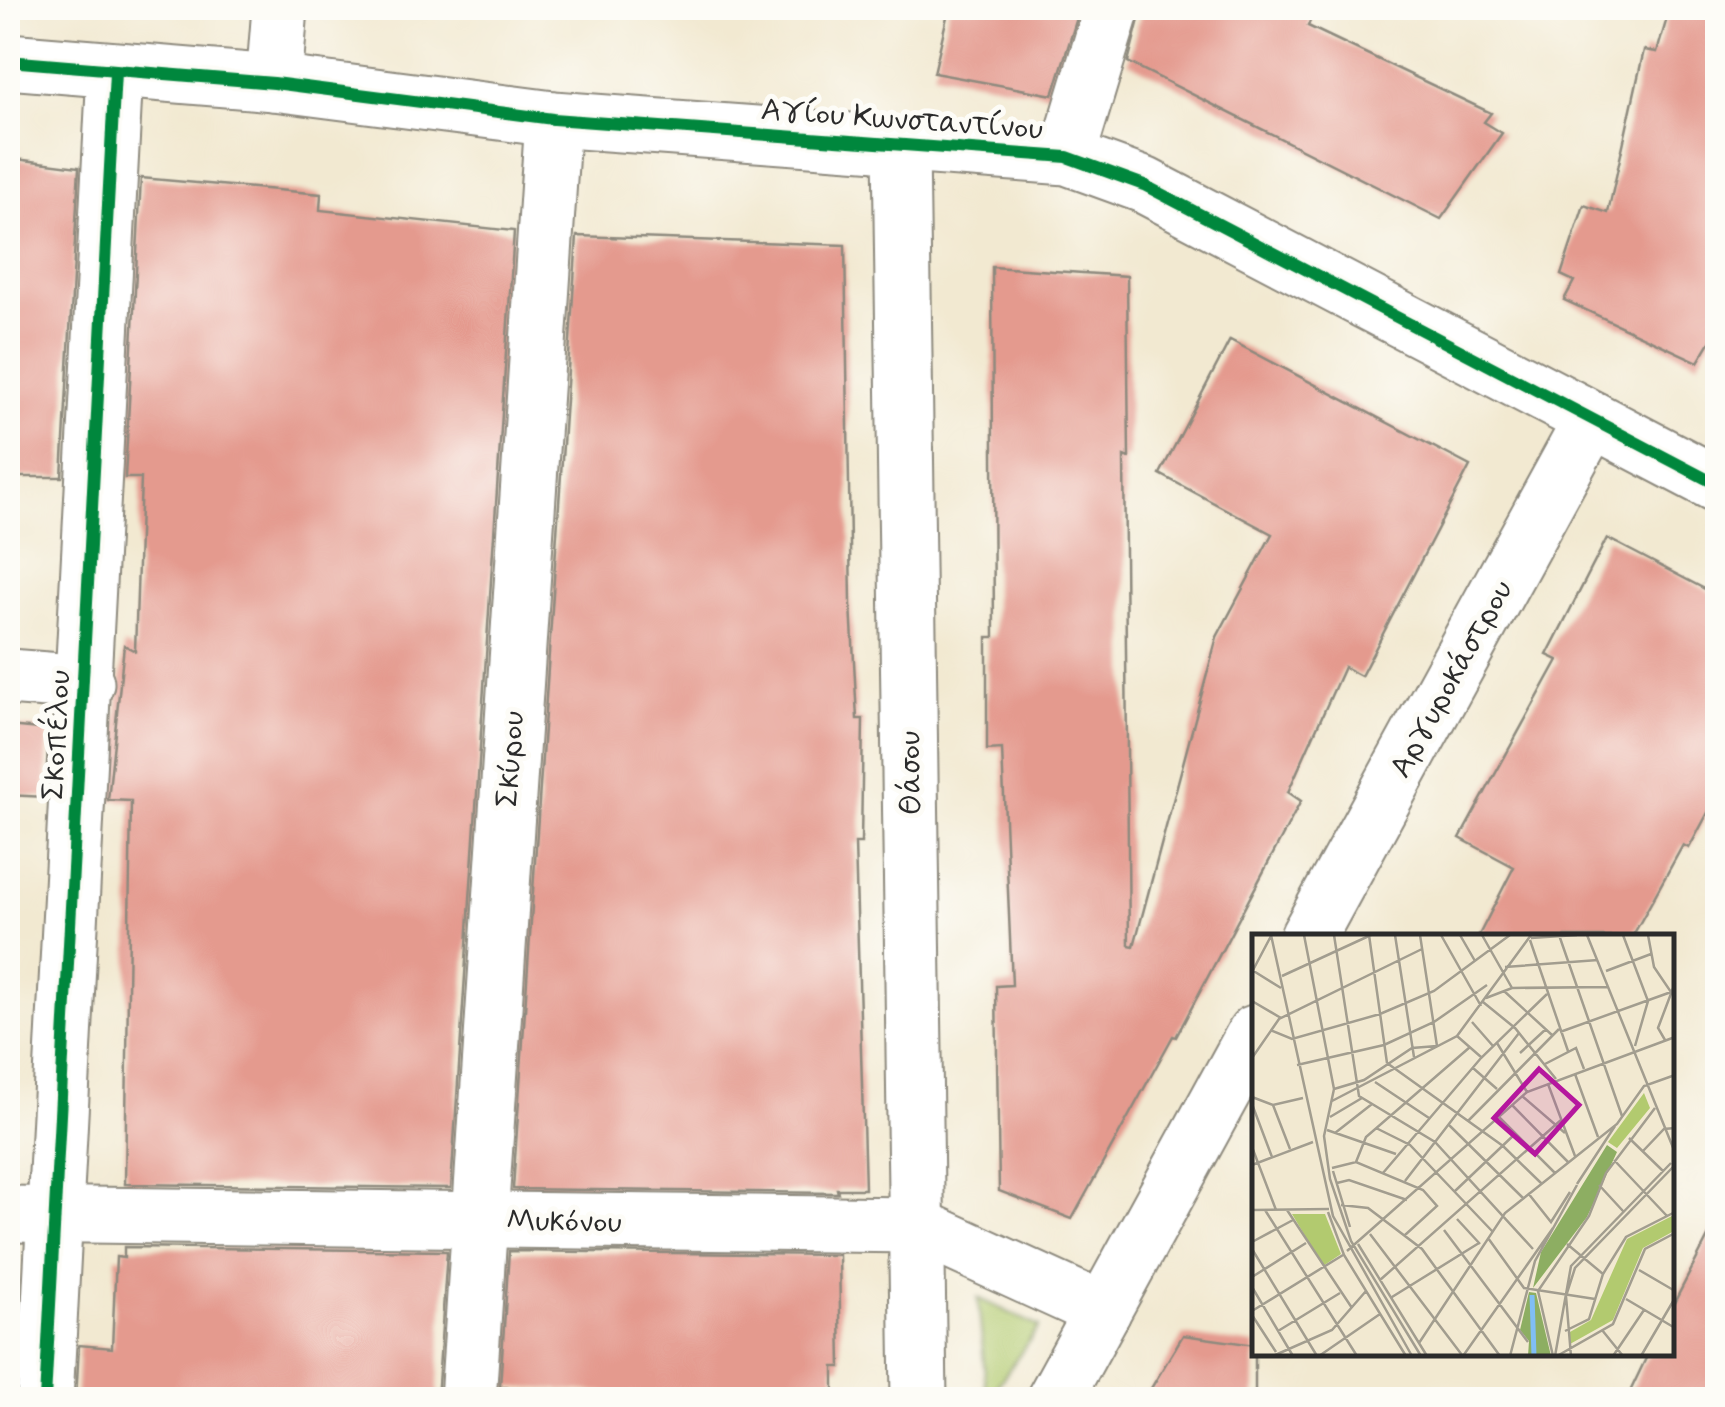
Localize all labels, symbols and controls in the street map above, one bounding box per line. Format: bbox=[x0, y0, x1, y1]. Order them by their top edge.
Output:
street label: Αγίου Κωνσταντίνου bbox=[759, 89, 1044, 151]
street label: Αργυροκάστρου bbox=[1380, 572, 1524, 785]
street label: Σκοπέλου bbox=[32, 669, 81, 801]
street label: Σκύρου bbox=[487, 709, 535, 809]
street label: Θάσου bbox=[889, 730, 933, 816]
inset map bbox=[1252, 934, 1675, 1357]
street label: Μυκόνου bbox=[506, 1200, 622, 1244]

